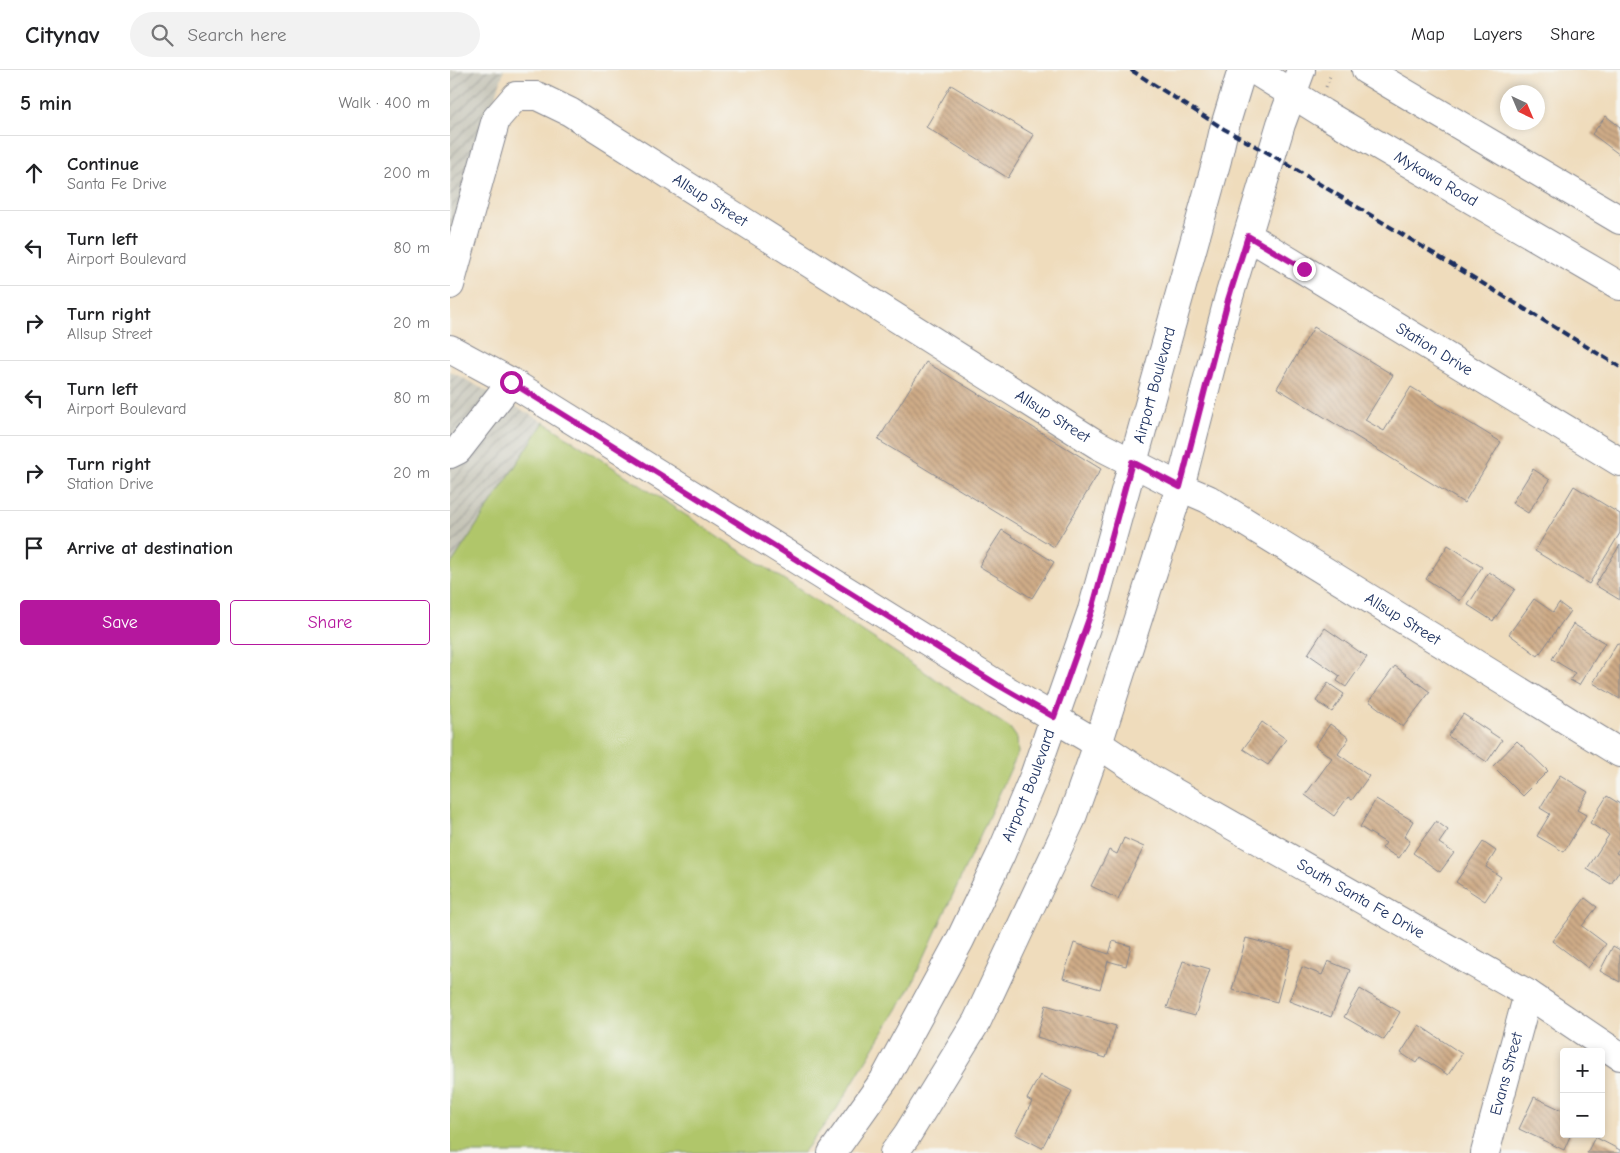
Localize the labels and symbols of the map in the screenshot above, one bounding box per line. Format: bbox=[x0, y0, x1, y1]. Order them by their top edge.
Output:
north arrow bbox=[1500, 85, 1545, 130]
street label: Mykawa Road bbox=[1391, 147, 1481, 210]
street label: Allsup Street bbox=[669, 170, 751, 231]
route end bbox=[1293, 258, 1316, 281]
street label: Station Drive bbox=[1393, 319, 1476, 379]
street label: Airport Boulevard bbox=[1130, 325, 1179, 445]
route start bbox=[500, 371, 523, 394]
street label: Allsup Street bbox=[1012, 386, 1094, 447]
street label: Allsup Street bbox=[1362, 589, 1444, 649]
street label: Airport Boulevard bbox=[998, 727, 1059, 845]
street label: South Santa Fe Drive bbox=[1294, 855, 1428, 942]
street label: Evans Street bbox=[1487, 1030, 1526, 1117]

